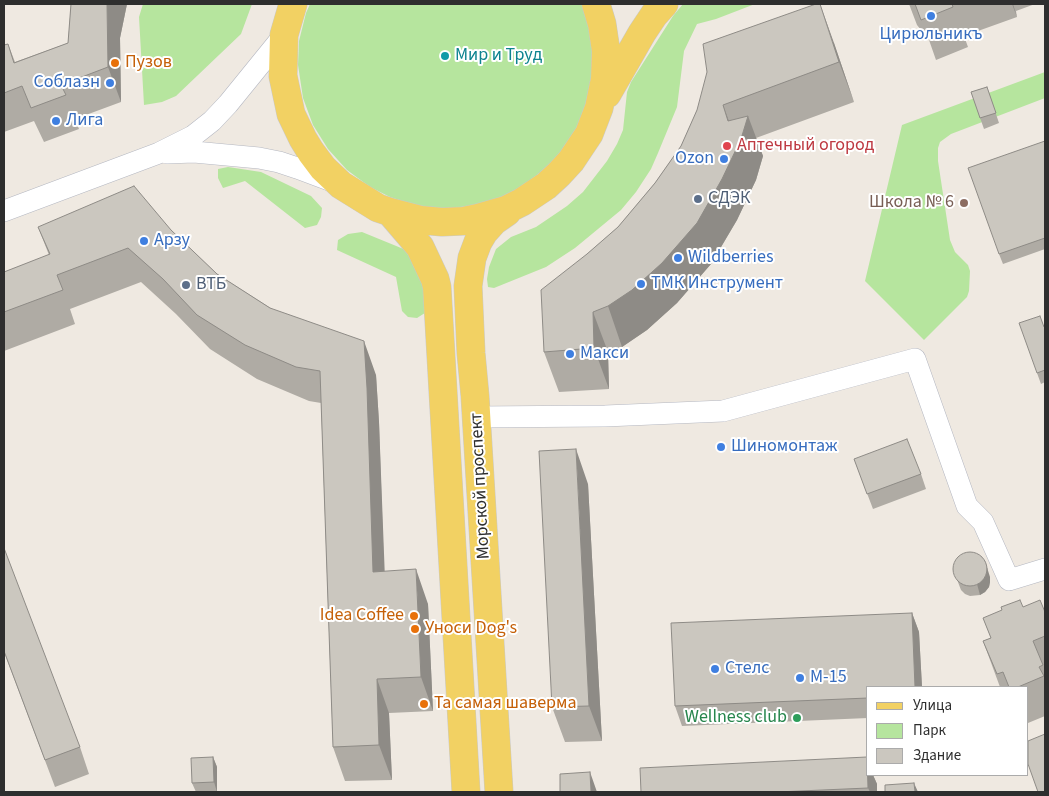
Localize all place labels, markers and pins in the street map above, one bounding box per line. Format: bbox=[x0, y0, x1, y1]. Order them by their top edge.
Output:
marker: Цирюльникъ bbox=[925, 10, 937, 22]
place label: Цирюльникъ bbox=[879, 24, 983, 46]
place label: Мир и Труд bbox=[455, 45, 542, 67]
marker: Мир и Труд bbox=[439, 50, 451, 62]
place label: Пузов bbox=[125, 52, 172, 74]
marker: Пузов bbox=[109, 57, 121, 69]
place label: Соблазн bbox=[33, 72, 100, 94]
marker: Соблазн bbox=[104, 77, 116, 89]
place label: Лига bbox=[66, 110, 103, 132]
marker: Лига bbox=[50, 115, 62, 127]
place label: Аптечный огород bbox=[737, 135, 874, 157]
marker: Аптечный огород bbox=[721, 140, 733, 152]
place label: Ozon bbox=[675, 148, 714, 170]
marker: Ozon bbox=[718, 153, 730, 165]
place label: СДЭК bbox=[708, 188, 750, 210]
place label: Школа № 6 bbox=[869, 192, 954, 214]
marker: СДЭК bbox=[692, 193, 704, 205]
marker: Школа № 6 bbox=[958, 197, 970, 209]
place label: Арзу bbox=[154, 230, 190, 252]
marker: Арзу bbox=[138, 235, 150, 247]
place label: Wildberries bbox=[688, 247, 773, 269]
marker: Wildberries bbox=[672, 252, 684, 264]
place label: ТМК Инструмент bbox=[651, 273, 783, 295]
place label: ВТБ bbox=[196, 274, 226, 296]
marker: ТМК Инструмент bbox=[635, 278, 647, 290]
marker: ВТБ bbox=[180, 279, 192, 291]
place label: Макси bbox=[580, 343, 629, 365]
marker: Макси bbox=[564, 348, 576, 360]
place label: Шиномонтаж bbox=[731, 436, 837, 458]
marker: Шиномонтаж bbox=[715, 441, 727, 453]
place label: Idea Coffee bbox=[320, 605, 404, 627]
marker: Idea Coffee bbox=[408, 610, 420, 622]
place label: Уноси Dog's bbox=[425, 618, 517, 640]
marker: Уноси Dog's bbox=[409, 623, 421, 635]
place label: Стелс bbox=[725, 658, 770, 680]
marker: Стелс bbox=[709, 663, 721, 675]
place label: М-15 bbox=[810, 667, 847, 689]
marker: М-15 bbox=[794, 672, 806, 684]
place label: Та самая шаверма bbox=[434, 693, 577, 715]
marker: Та самая шаверма bbox=[418, 698, 430, 710]
place label: Wellness club bbox=[685, 707, 787, 729]
marker: Wellness club bbox=[791, 712, 803, 724]

